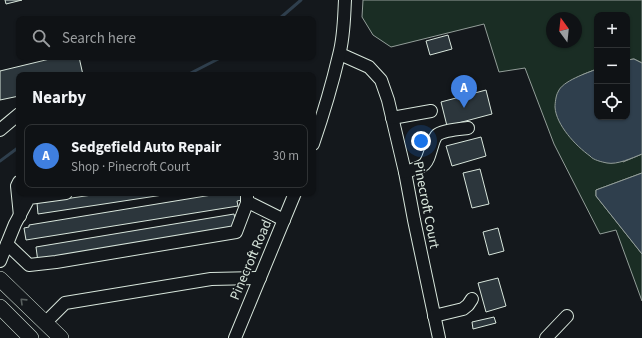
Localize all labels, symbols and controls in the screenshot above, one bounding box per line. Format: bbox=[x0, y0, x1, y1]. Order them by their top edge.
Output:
north arrow bbox=[546, 12, 582, 48]
map controls bbox=[594, 12, 630, 120]
button: + bbox=[594, 12, 630, 48]
search box bbox=[16, 16, 316, 60]
icon: search bbox=[30, 27, 52, 49]
text: Search here bbox=[62, 28, 136, 49]
button: − bbox=[594, 48, 630, 84]
pin: A bbox=[451, 75, 477, 108]
button: locate bbox=[594, 84, 630, 120]
text: Nearby bbox=[32, 86, 86, 110]
your location bbox=[411, 131, 431, 151]
text: Sedgefield Auto Repair bbox=[71, 137, 221, 158]
text: A bbox=[42, 147, 50, 165]
text: 30 m bbox=[273, 147, 299, 165]
text: Shop · Pinecroft Court bbox=[71, 158, 190, 176]
street label: Pinecroft Court bbox=[408, 160, 444, 251]
street label: Pinecroft Road bbox=[225, 217, 277, 303]
one-way arrow bbox=[20, 298, 28, 306]

